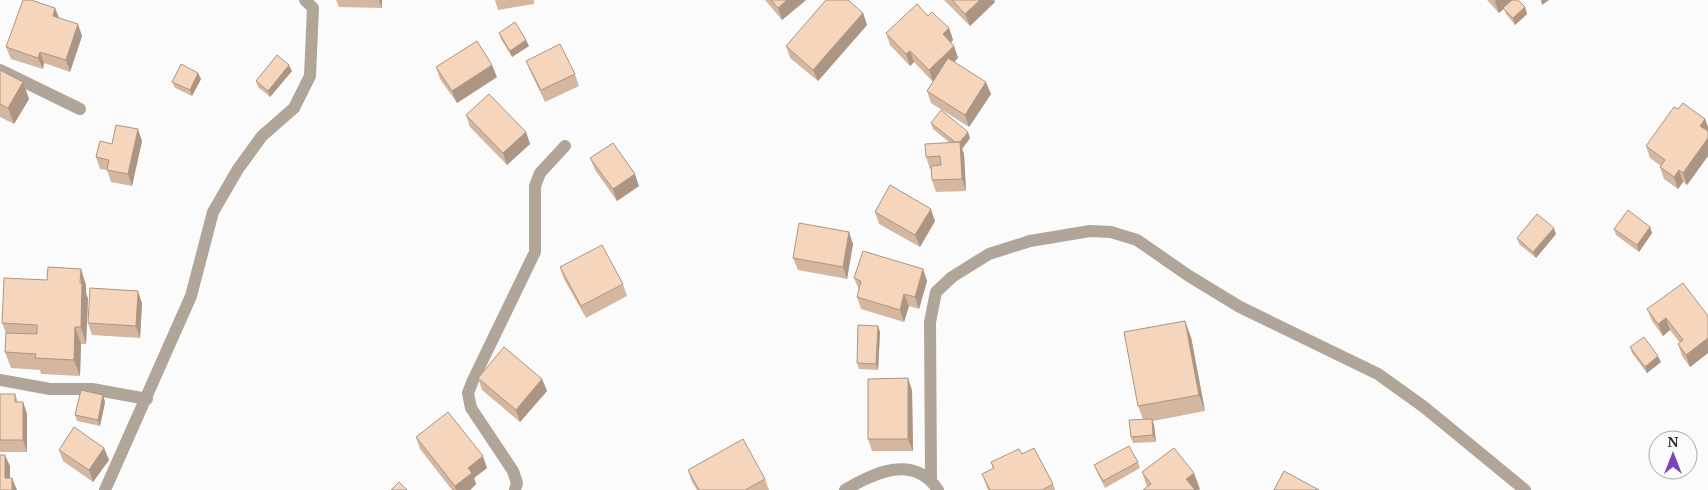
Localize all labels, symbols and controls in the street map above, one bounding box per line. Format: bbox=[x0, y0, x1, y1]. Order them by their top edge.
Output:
north arrow bbox=[1648, 430, 1698, 480]
text: N bbox=[1667, 432, 1679, 451]

